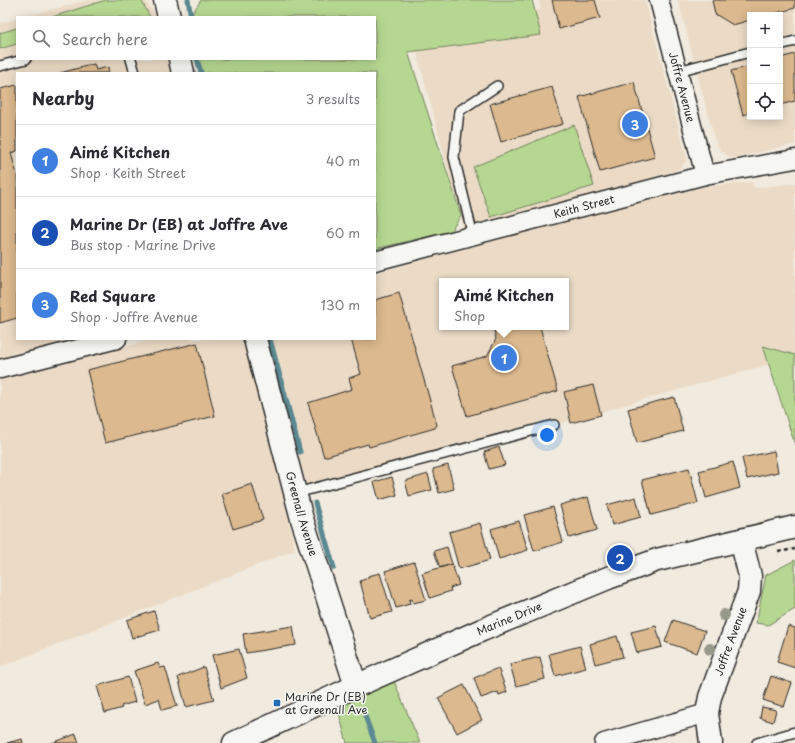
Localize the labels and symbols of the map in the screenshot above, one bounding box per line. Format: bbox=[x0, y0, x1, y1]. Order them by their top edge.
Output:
street label: Joffre Avenue bbox=[665, 50, 700, 124]
pin: 3 bbox=[622, 109, 648, 139]
street label: Keith Street bbox=[552, 190, 617, 222]
pin: 1 bbox=[491, 343, 517, 373]
your location bbox=[537, 425, 557, 445]
street label: Greenall Avenue bbox=[282, 470, 322, 558]
pin: 2 bbox=[607, 543, 633, 573]
street label: Marine Drive bbox=[474, 597, 544, 639]
street label: Joffre Avenue bbox=[710, 604, 751, 678]
place label: Marine Dr (EB) at Greenall Ave bbox=[285, 688, 367, 718]
marker: Marine Dr (EB) at Greenall Ave bbox=[272, 698, 282, 708]

